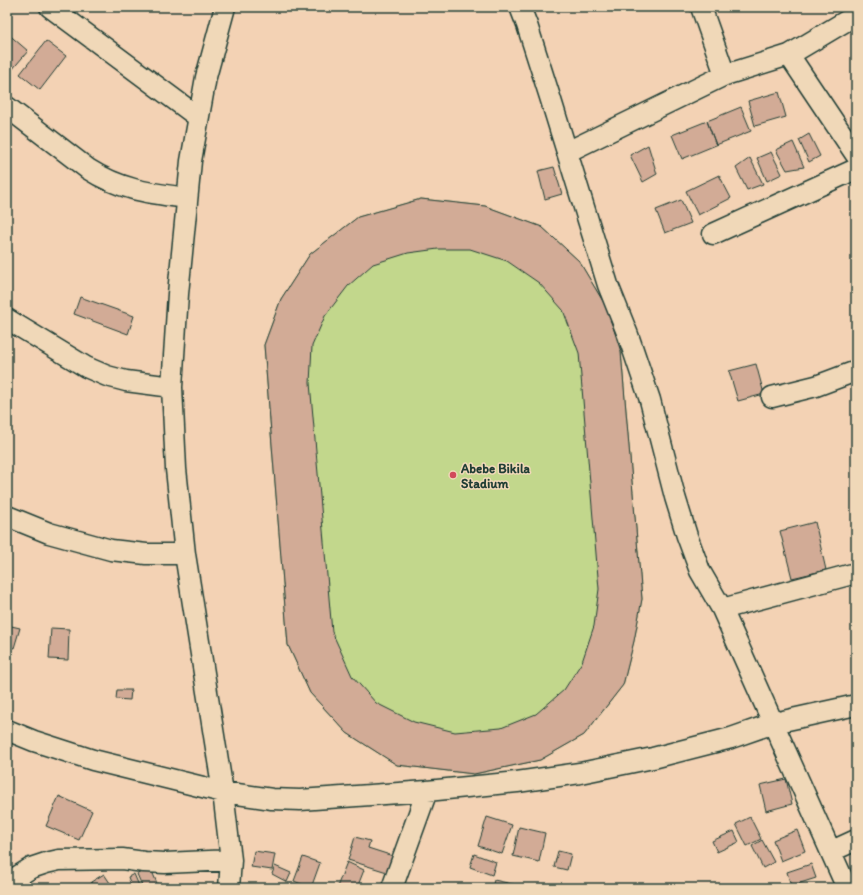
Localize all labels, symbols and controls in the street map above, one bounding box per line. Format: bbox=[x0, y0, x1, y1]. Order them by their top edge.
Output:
place label: Abebe Bikila Stadium bbox=[460, 461, 531, 491]
marker: Abebe Bikila Stadium bbox=[448, 470, 458, 480]

